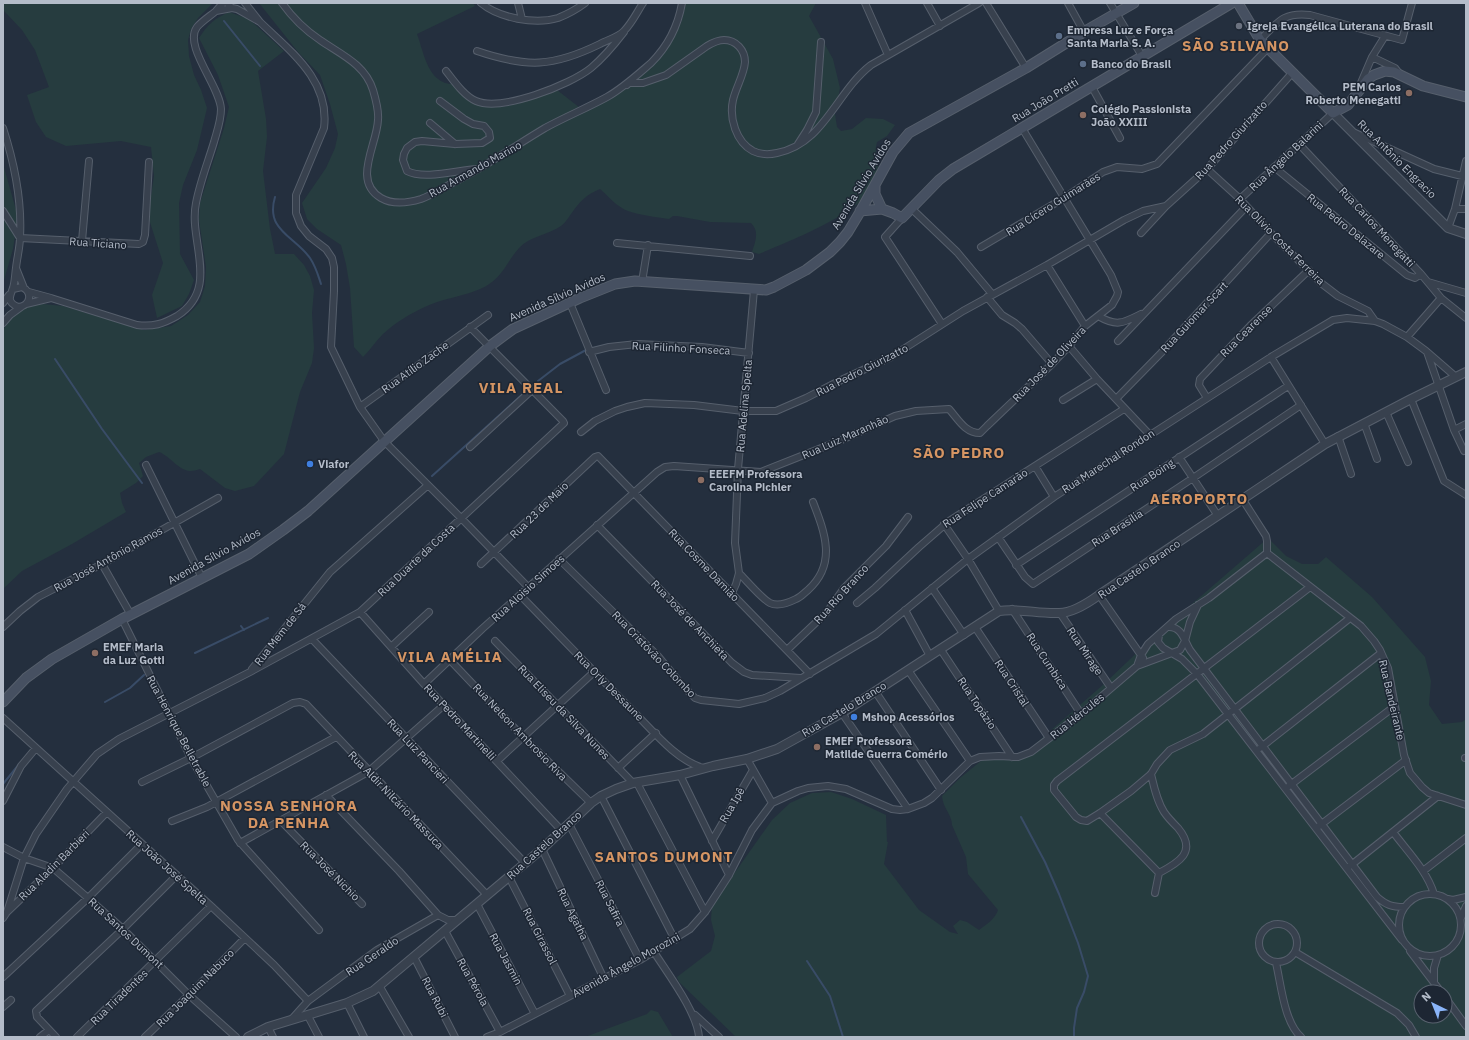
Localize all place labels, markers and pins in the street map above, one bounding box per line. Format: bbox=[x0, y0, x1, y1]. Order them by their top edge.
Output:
place label: Igreja Evangélica Luterana do Brasil bbox=[1247, 19, 1434, 33]
marker: Igreja Evangélica Luterana do Brasil bbox=[1234, 21, 1244, 31]
place label: Empresa Luz e Força Santa Maria S. A. bbox=[1067, 23, 1173, 50]
marker: Empresa Luz e Força Santa Maria S. A. bbox=[1054, 31, 1064, 41]
place label: Banco do Brasil bbox=[1091, 57, 1172, 71]
marker: Banco do Brasil bbox=[1078, 59, 1088, 69]
place label: PEM Carlos Roberto Menegatti bbox=[1306, 80, 1401, 107]
marker: PEM Carlos Roberto Menegatti bbox=[1404, 88, 1414, 98]
place label: Colégio Passionista João XXIII bbox=[1091, 102, 1191, 129]
marker: Colégio Passionista João XXIII bbox=[1078, 110, 1088, 120]
place label: Viafor bbox=[318, 457, 350, 471]
marker: Viafor bbox=[305, 459, 315, 469]
place label: EEEFM Professora Carolina Pichler bbox=[709, 467, 803, 494]
marker: EEEFM Professora Carolina Pichler bbox=[696, 475, 706, 485]
place label: EMEF Maria da Luz Gotti bbox=[103, 640, 165, 667]
marker: EMEF Maria da Luz Gotti bbox=[90, 648, 100, 658]
place label: Mshop Acessórios bbox=[862, 710, 955, 724]
marker: Mshop Acessórios bbox=[849, 712, 859, 722]
place label: EMEF Professora Matilde Guerra Comério bbox=[825, 734, 948, 761]
marker: EMEF Professora Matilde Guerra Comério bbox=[812, 742, 822, 752]

